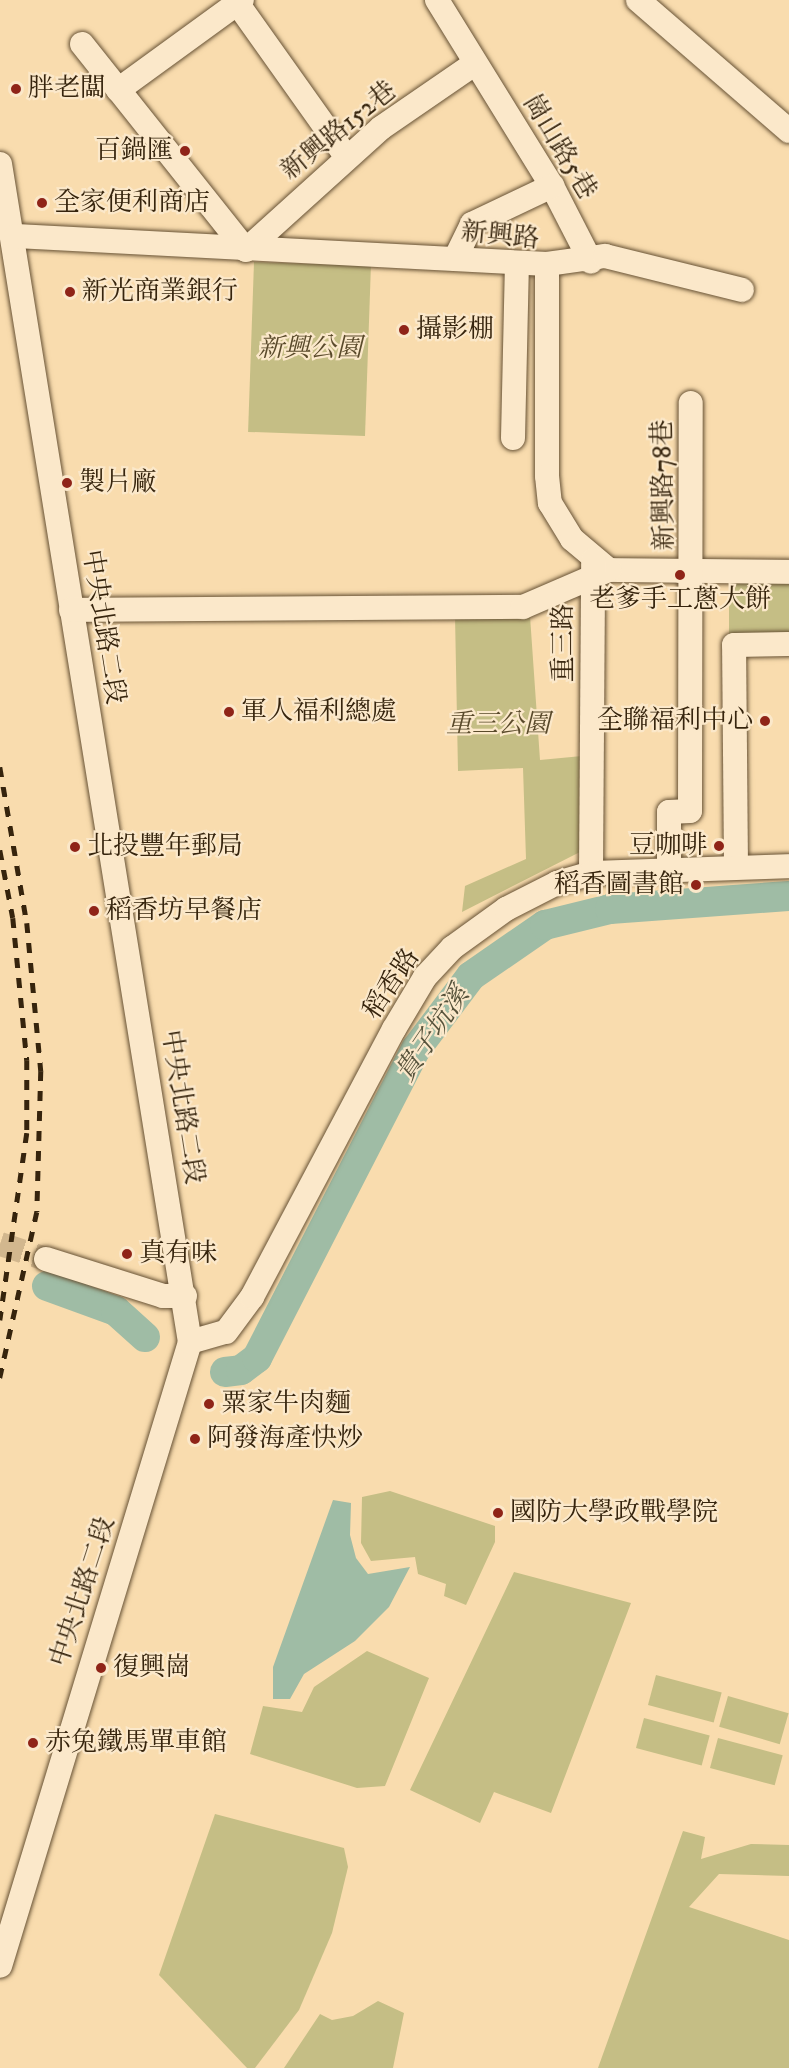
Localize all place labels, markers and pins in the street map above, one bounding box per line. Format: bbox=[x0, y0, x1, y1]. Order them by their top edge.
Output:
place label: 胖老闆 bbox=[28, 73, 106, 105]
marker: 胖老闆 bbox=[9, 82, 23, 96]
place label: 百鍋匯 bbox=[95, 135, 173, 167]
marker: 百鍋匯 bbox=[178, 144, 192, 158]
place label: 全家便利商店 bbox=[54, 187, 210, 219]
marker: 全家便利商店 bbox=[35, 196, 49, 210]
place label: 新光商業銀行 bbox=[82, 276, 238, 308]
marker: 新光商業銀行 bbox=[63, 285, 77, 299]
place label: 攝影棚 bbox=[416, 314, 494, 346]
marker: 攝影棚 bbox=[397, 323, 411, 337]
place label: 製片廠 bbox=[79, 467, 157, 499]
marker: 製片廠 bbox=[60, 476, 74, 490]
marker: 老爹手工蔥大餅 bbox=[673, 568, 687, 582]
place label: 老爹手工蔥大餅 bbox=[589, 584, 771, 616]
place label: 軍人福利總處 bbox=[241, 696, 397, 728]
marker: 軍人福利總處 bbox=[222, 705, 236, 719]
place label: 全聯福利中心 bbox=[597, 705, 753, 737]
marker: 全聯福利中心 bbox=[758, 714, 772, 728]
place label: 豆咖啡 bbox=[629, 830, 707, 862]
place label: 北投豐年郵局 bbox=[87, 831, 243, 863]
marker: 豆咖啡 bbox=[712, 839, 726, 853]
marker: 北投豐年郵局 bbox=[68, 840, 82, 854]
place label: 稻香圖書館 bbox=[554, 869, 684, 901]
marker: 稻香圖書館 bbox=[689, 878, 703, 892]
place label: 稻香坊早餐店 bbox=[106, 895, 262, 927]
marker: 稻香坊早餐店 bbox=[87, 904, 101, 918]
place label: 真有味 bbox=[139, 1238, 217, 1270]
marker: 真有味 bbox=[120, 1247, 134, 1261]
place label: 粟家牛肉麵 bbox=[221, 1388, 351, 1420]
marker: 粟家牛肉麵 bbox=[202, 1397, 216, 1411]
place label: 阿發海產快炒 bbox=[207, 1423, 363, 1455]
marker: 阿發海產快炒 bbox=[188, 1432, 202, 1446]
place label: 國防大學政戰學院 bbox=[510, 1497, 718, 1529]
marker: 國防大學政戰學院 bbox=[491, 1506, 505, 1520]
place label: 復興崗 bbox=[113, 1652, 191, 1684]
marker: 復興崗 bbox=[94, 1661, 108, 1675]
place label: 赤兔鐵馬單車館 bbox=[45, 1727, 227, 1759]
marker: 赤兔鐵馬單車館 bbox=[26, 1736, 40, 1750]

